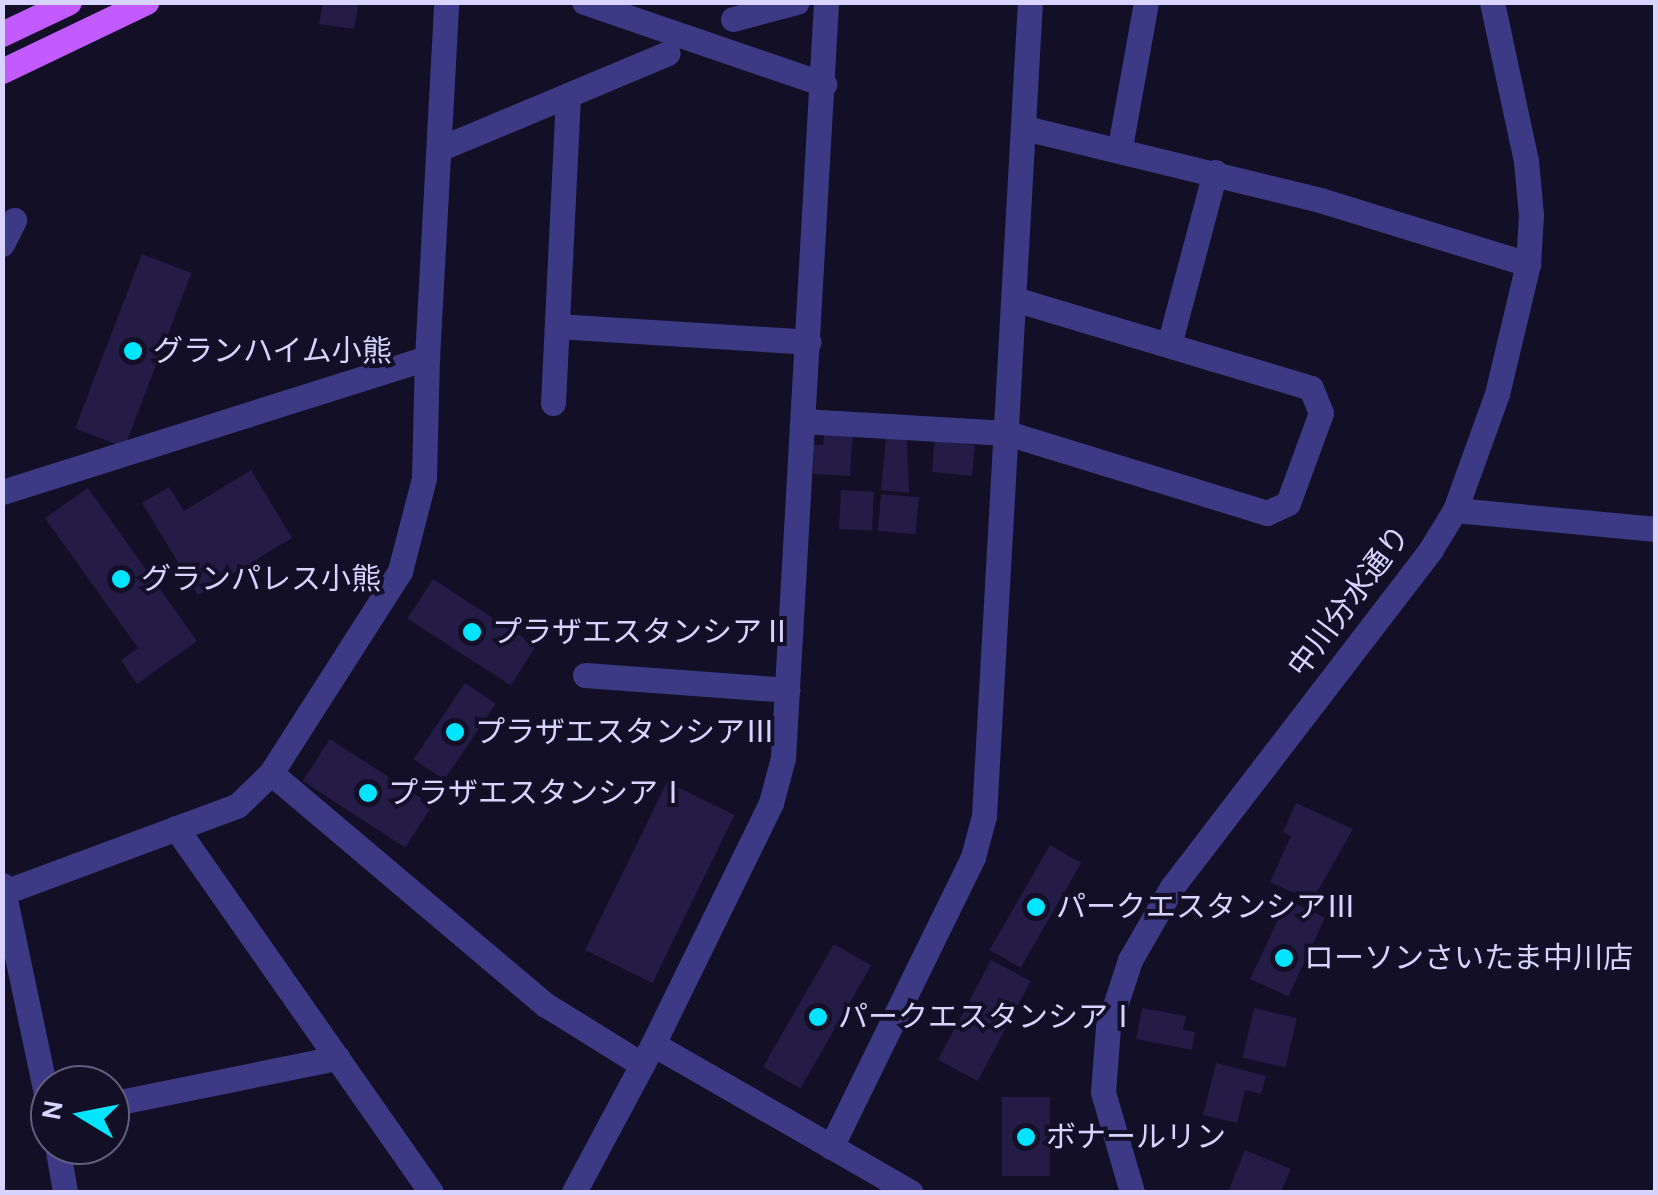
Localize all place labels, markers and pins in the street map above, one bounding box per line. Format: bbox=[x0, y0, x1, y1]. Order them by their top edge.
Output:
place label: グランハイム小熊 bbox=[153, 333, 393, 369]
marker: グランハイム小熊 bbox=[122, 340, 144, 362]
place label: グランパレス小熊 bbox=[141, 561, 381, 597]
marker: グランパレス小熊 bbox=[110, 568, 132, 590]
place label: プラザエスタンシアⅡ bbox=[492, 614, 792, 650]
marker: プラザエスタンシアⅡ bbox=[461, 621, 483, 643]
place label: プラザエスタンシアⅢ bbox=[475, 714, 775, 750]
marker: プラザエスタンシアⅢ bbox=[444, 721, 466, 743]
place label: プラザエスタンシアⅠ bbox=[388, 775, 688, 811]
marker: プラザエスタンシアⅠ bbox=[357, 782, 379, 804]
place label: パークエスタンシアⅢ bbox=[1056, 889, 1356, 925]
marker: パークエスタンシアⅢ bbox=[1025, 896, 1047, 918]
place label: ローソンさいたま中川店 bbox=[1304, 940, 1634, 976]
marker: ローソンさいたま中川店 bbox=[1273, 947, 1295, 969]
place label: パークエスタンシアⅠ bbox=[838, 999, 1138, 1035]
marker: パークエスタンシアⅠ bbox=[807, 1006, 829, 1028]
place label: ボナールリン bbox=[1046, 1119, 1226, 1155]
marker: ボナールリン bbox=[1015, 1126, 1037, 1148]

